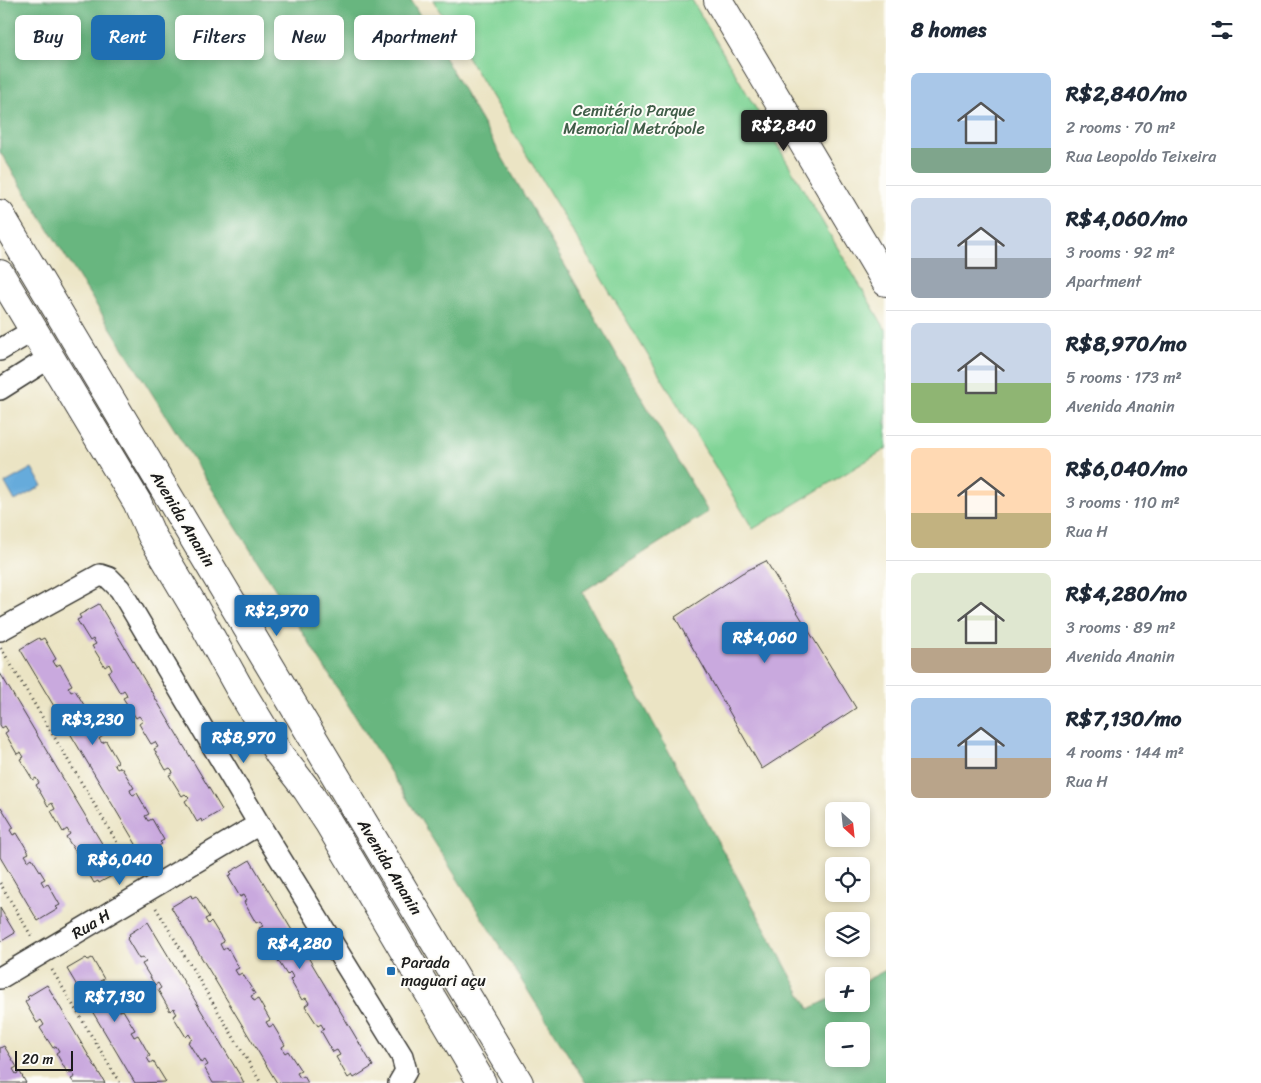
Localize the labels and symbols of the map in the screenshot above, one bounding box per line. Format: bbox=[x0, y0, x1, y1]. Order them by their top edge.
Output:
park label: Cemitério Parque Memorial Metrópole bbox=[563, 96, 705, 143]
pin: R$2,840 bbox=[738, 110, 830, 152]
street label: Avenida Ananin bbox=[142, 464, 224, 573]
pin: R$2,970 bbox=[231, 594, 323, 637]
pin: R$4,060 bbox=[719, 622, 811, 664]
pin: R$3,230 bbox=[47, 704, 139, 746]
pin: R$8,970 bbox=[198, 722, 290, 764]
north arrow bbox=[825, 802, 870, 848]
street label: Avenida Ananin bbox=[349, 812, 431, 921]
pin: R$6,040 bbox=[74, 844, 166, 886]
street label: Rua H bbox=[66, 900, 117, 947]
pin: R$4,280 bbox=[254, 928, 346, 970]
place label: Parada maguari açu bbox=[401, 948, 486, 995]
marker: Parada maguari açu bbox=[385, 965, 397, 977]
pin: R$7,130 bbox=[69, 980, 161, 1023]
scale bar bbox=[15, 1048, 72, 1071]

